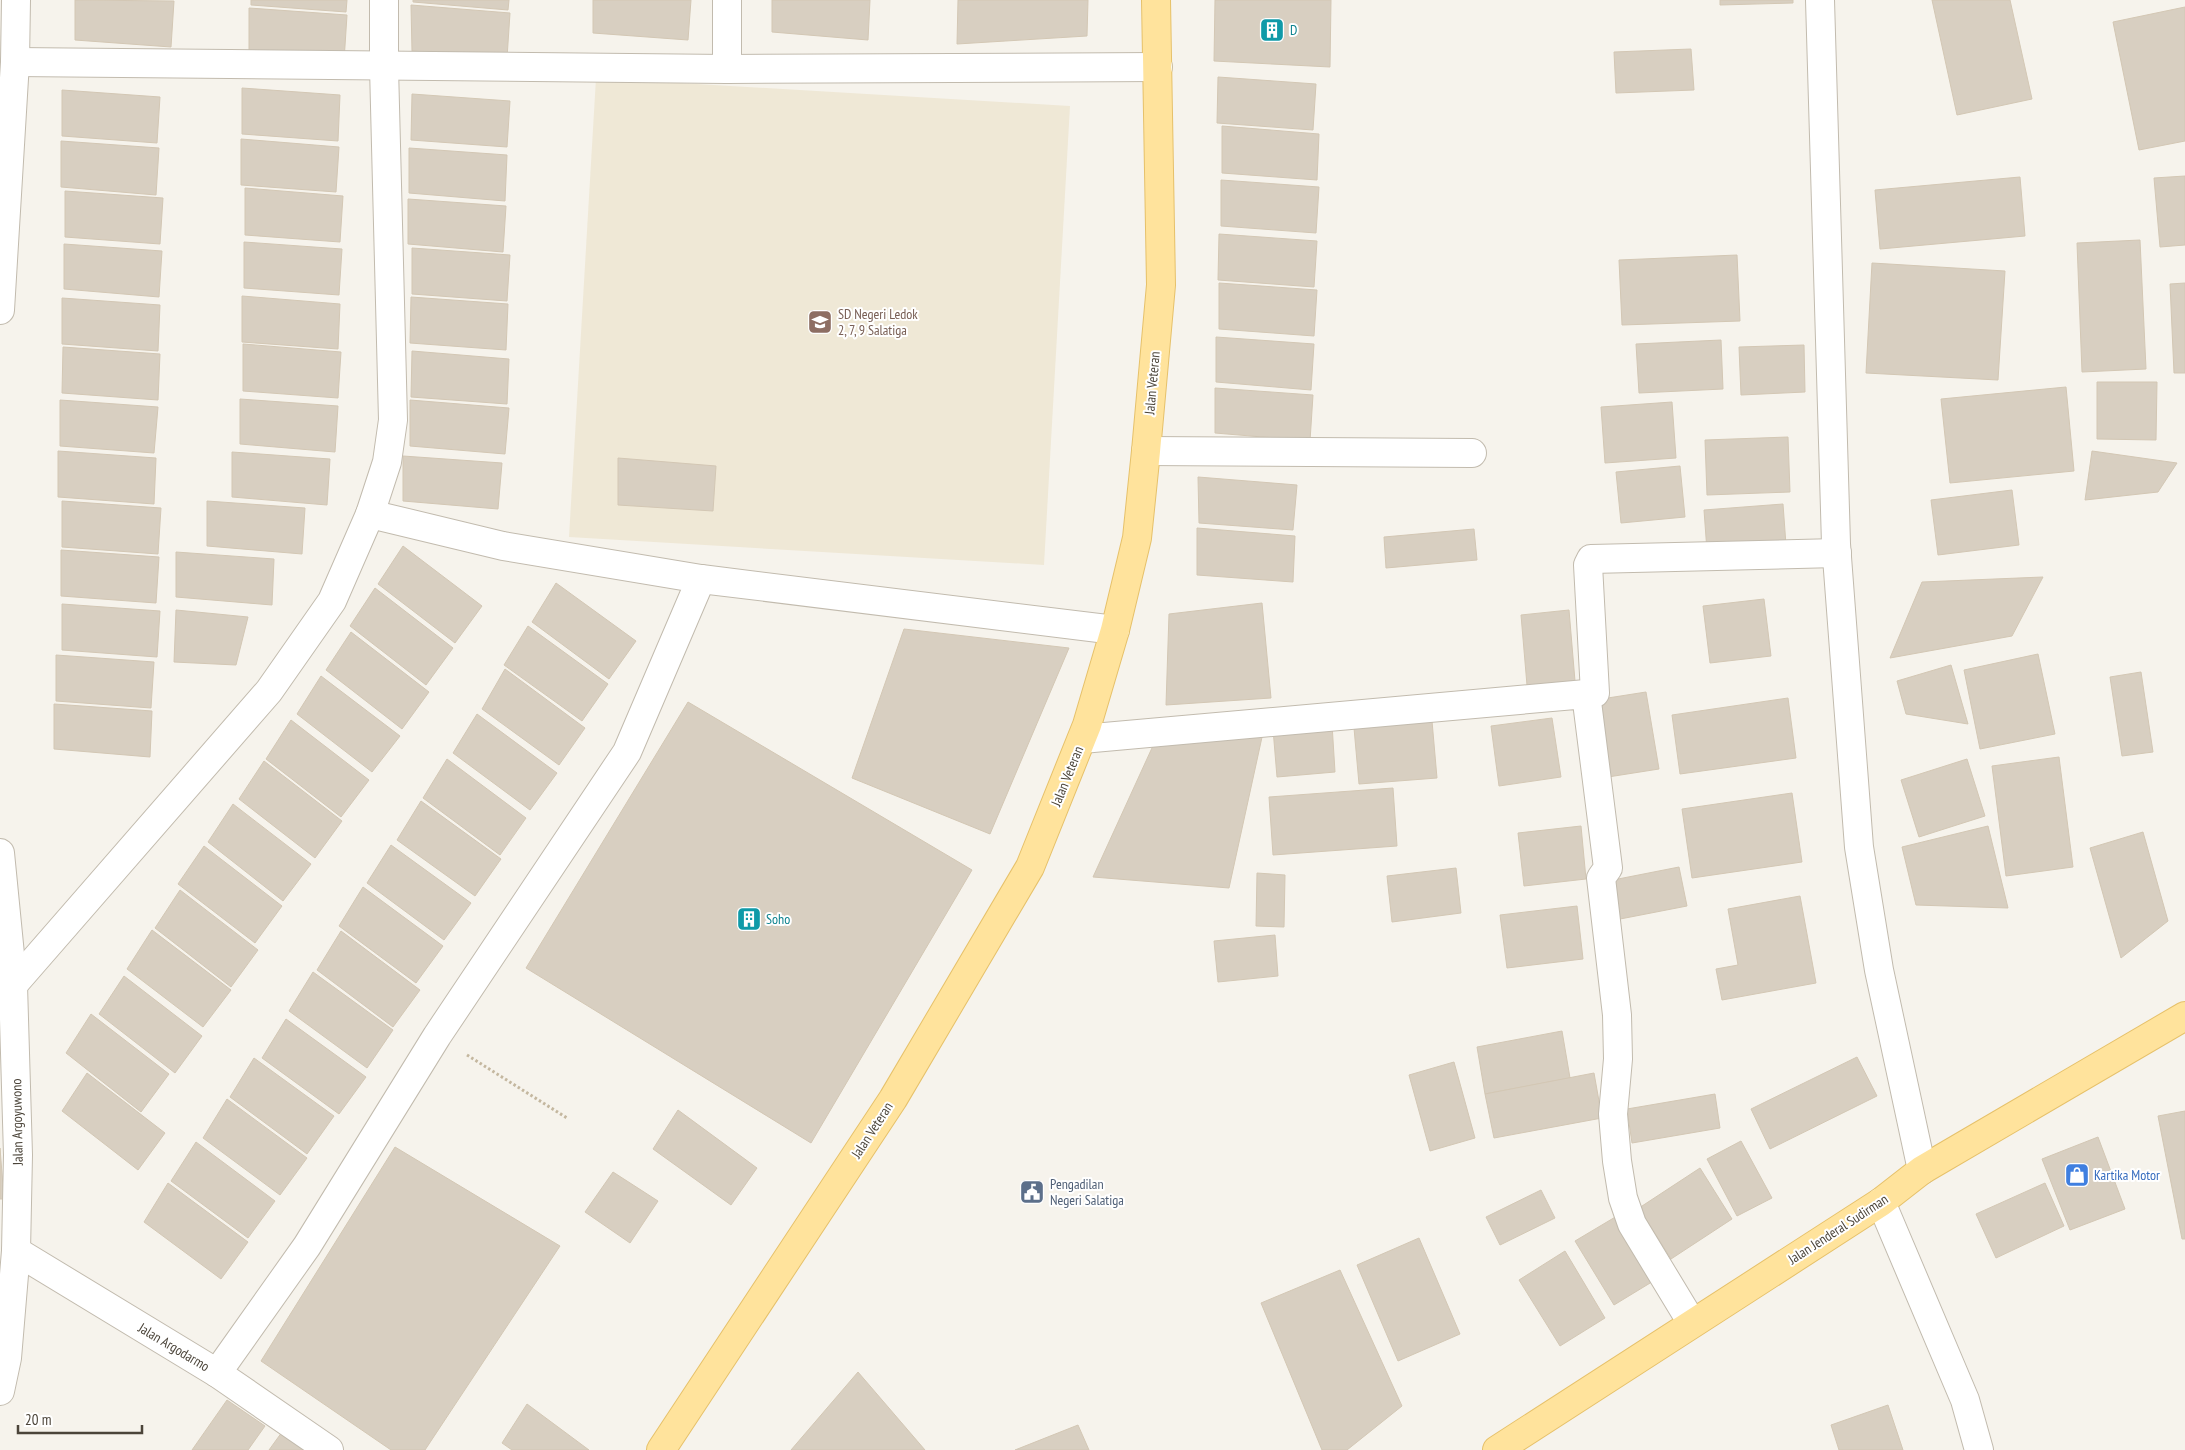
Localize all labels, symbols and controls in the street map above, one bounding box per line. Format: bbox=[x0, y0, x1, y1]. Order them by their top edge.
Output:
building icon: D bbox=[1259, 17, 1285, 43]
place label: D bbox=[1290, 21, 1297, 39]
place label: SD Negeri Ledok 2, 7, 9 Salatiga bbox=[838, 305, 918, 339]
school or university icon: SD Negeri Ledok 2, 7, 9 Salatiga bbox=[807, 309, 833, 335]
street label: Jalan Veteran bbox=[1140, 351, 1164, 416]
street label: Jalan Veteran bbox=[1046, 743, 1087, 810]
building icon: Soho bbox=[736, 906, 762, 932]
place label: Soho bbox=[766, 910, 790, 928]
street label: Jalan Argoyuwono bbox=[7, 1078, 27, 1167]
street label: Jalan Veteran bbox=[847, 1099, 897, 1162]
shop icon: Kartika Motor bbox=[2064, 1162, 2090, 1188]
place label: Kartika Motor bbox=[2094, 1166, 2160, 1184]
place label: Pengadilan Negeri Salatiga bbox=[1050, 1175, 1124, 1209]
public building icon: Pengadilan Negeri Salatiga bbox=[1019, 1179, 1045, 1205]
street label: Jalan Jenderal Sudirman bbox=[1784, 1190, 1891, 1269]
street label: Jalan Argodarmo bbox=[134, 1318, 213, 1375]
scale bar bbox=[18, 1402, 141, 1434]
text: 20 m bbox=[25, 1410, 51, 1429]

